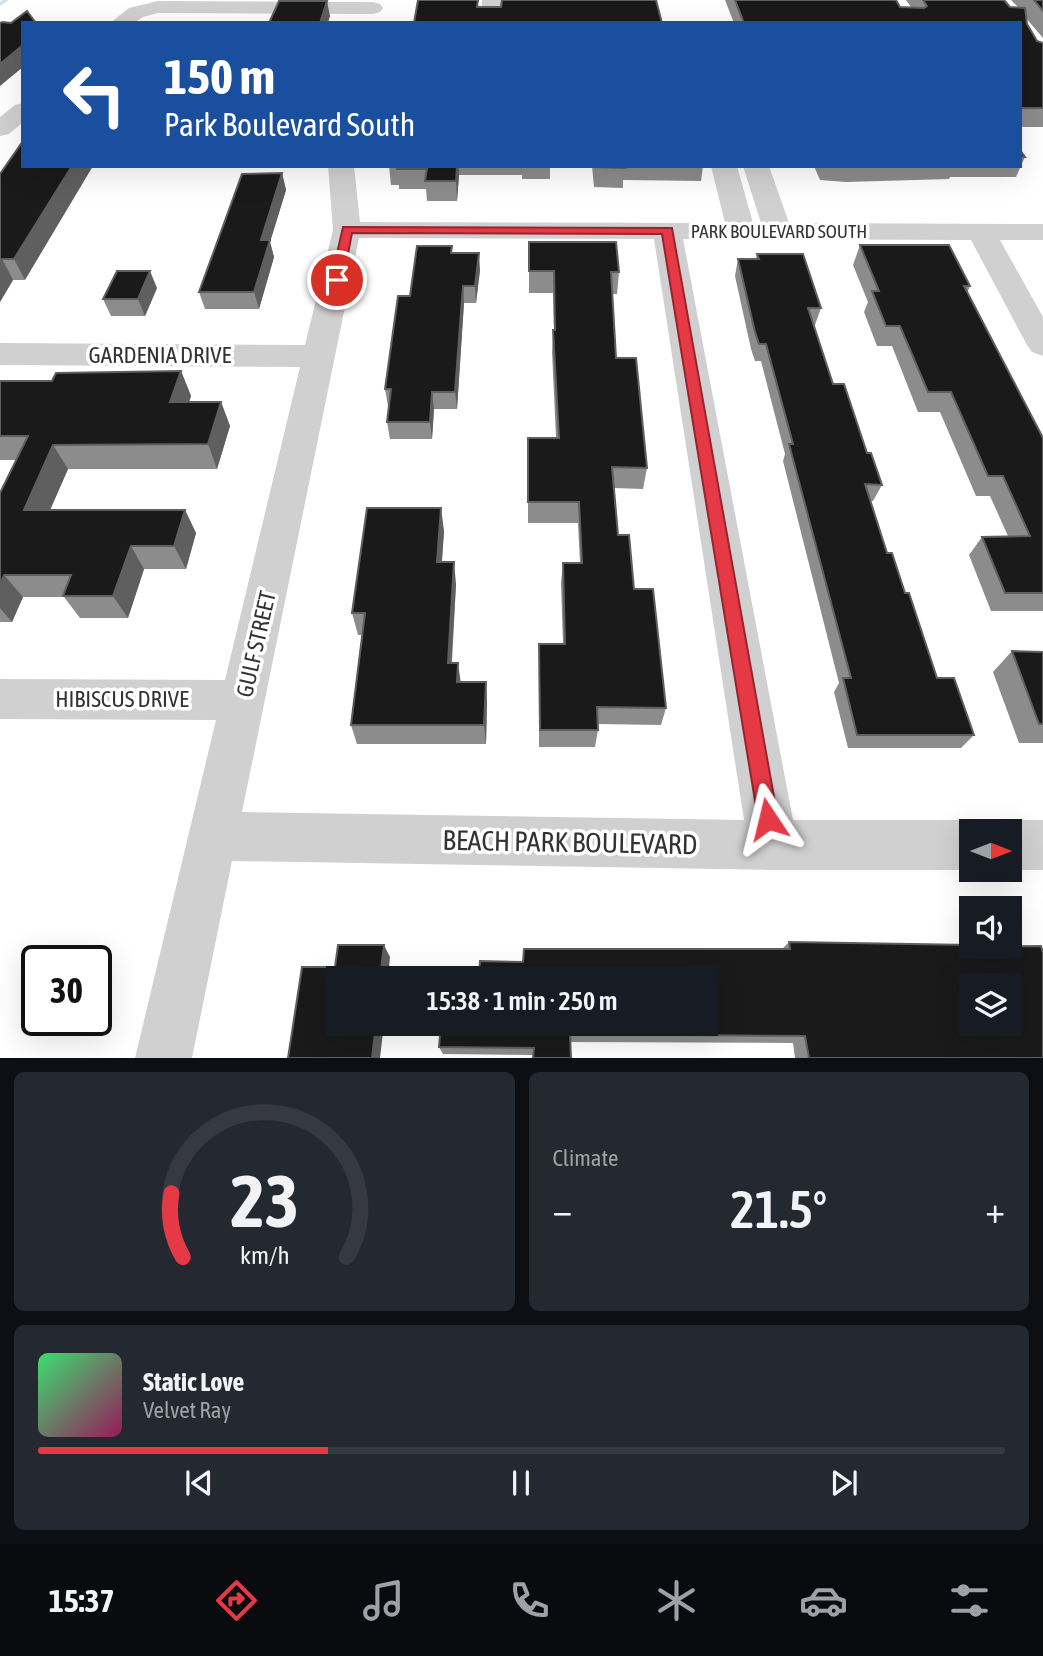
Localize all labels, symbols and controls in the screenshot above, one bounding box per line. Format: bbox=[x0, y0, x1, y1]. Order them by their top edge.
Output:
text: 150 m bbox=[164, 48, 275, 104]
icon: left bbox=[49, 49, 140, 140]
text: Park Boulevard South bbox=[164, 106, 415, 143]
street label: PARK BOULEVARD SOUTH bbox=[691, 220, 867, 242]
pin bbox=[307, 250, 367, 310]
icon: arrive bbox=[318, 261, 356, 299]
street label: GARDENIA DRIVE bbox=[89, 342, 232, 368]
street label: GULF STREET bbox=[231, 588, 281, 700]
street label: HIBISCUS DRIVE bbox=[55, 686, 189, 712]
position arrow bbox=[731, 782, 805, 856]
north arrow bbox=[959, 819, 1022, 882]
map controls bbox=[959, 819, 1022, 1036]
street label: BEACH PARK BOULEVARD bbox=[442, 824, 698, 860]
button: sound bbox=[959, 896, 1022, 959]
speed limit sign: 30 bbox=[21, 945, 112, 1036]
button: layers bbox=[959, 973, 1022, 1036]
text: 15:38 · 1 min · 250 m bbox=[427, 986, 617, 1016]
text: Climate bbox=[553, 1145, 618, 1171]
text: 23 bbox=[230, 1160, 298, 1243]
text: 21.5° bbox=[730, 1179, 827, 1239]
text: − bbox=[553, 1188, 572, 1231]
text: + bbox=[985, 1188, 1005, 1231]
text: km/h bbox=[239, 1241, 289, 1269]
text: Static Love bbox=[143, 1367, 244, 1397]
text: Velvet Ray bbox=[143, 1397, 231, 1423]
icon: previous bbox=[180, 1464, 218, 1502]
icon: pause bbox=[502, 1464, 540, 1502]
icon: next bbox=[825, 1464, 863, 1502]
icon: directions bbox=[212, 1576, 261, 1625]
icon: music bbox=[359, 1576, 408, 1625]
icon: phone bbox=[505, 1576, 554, 1625]
icon: climate bbox=[652, 1576, 701, 1625]
icon: car bbox=[799, 1576, 848, 1625]
icon: filters bbox=[945, 1576, 994, 1625]
text: 15:37 bbox=[49, 1582, 115, 1619]

